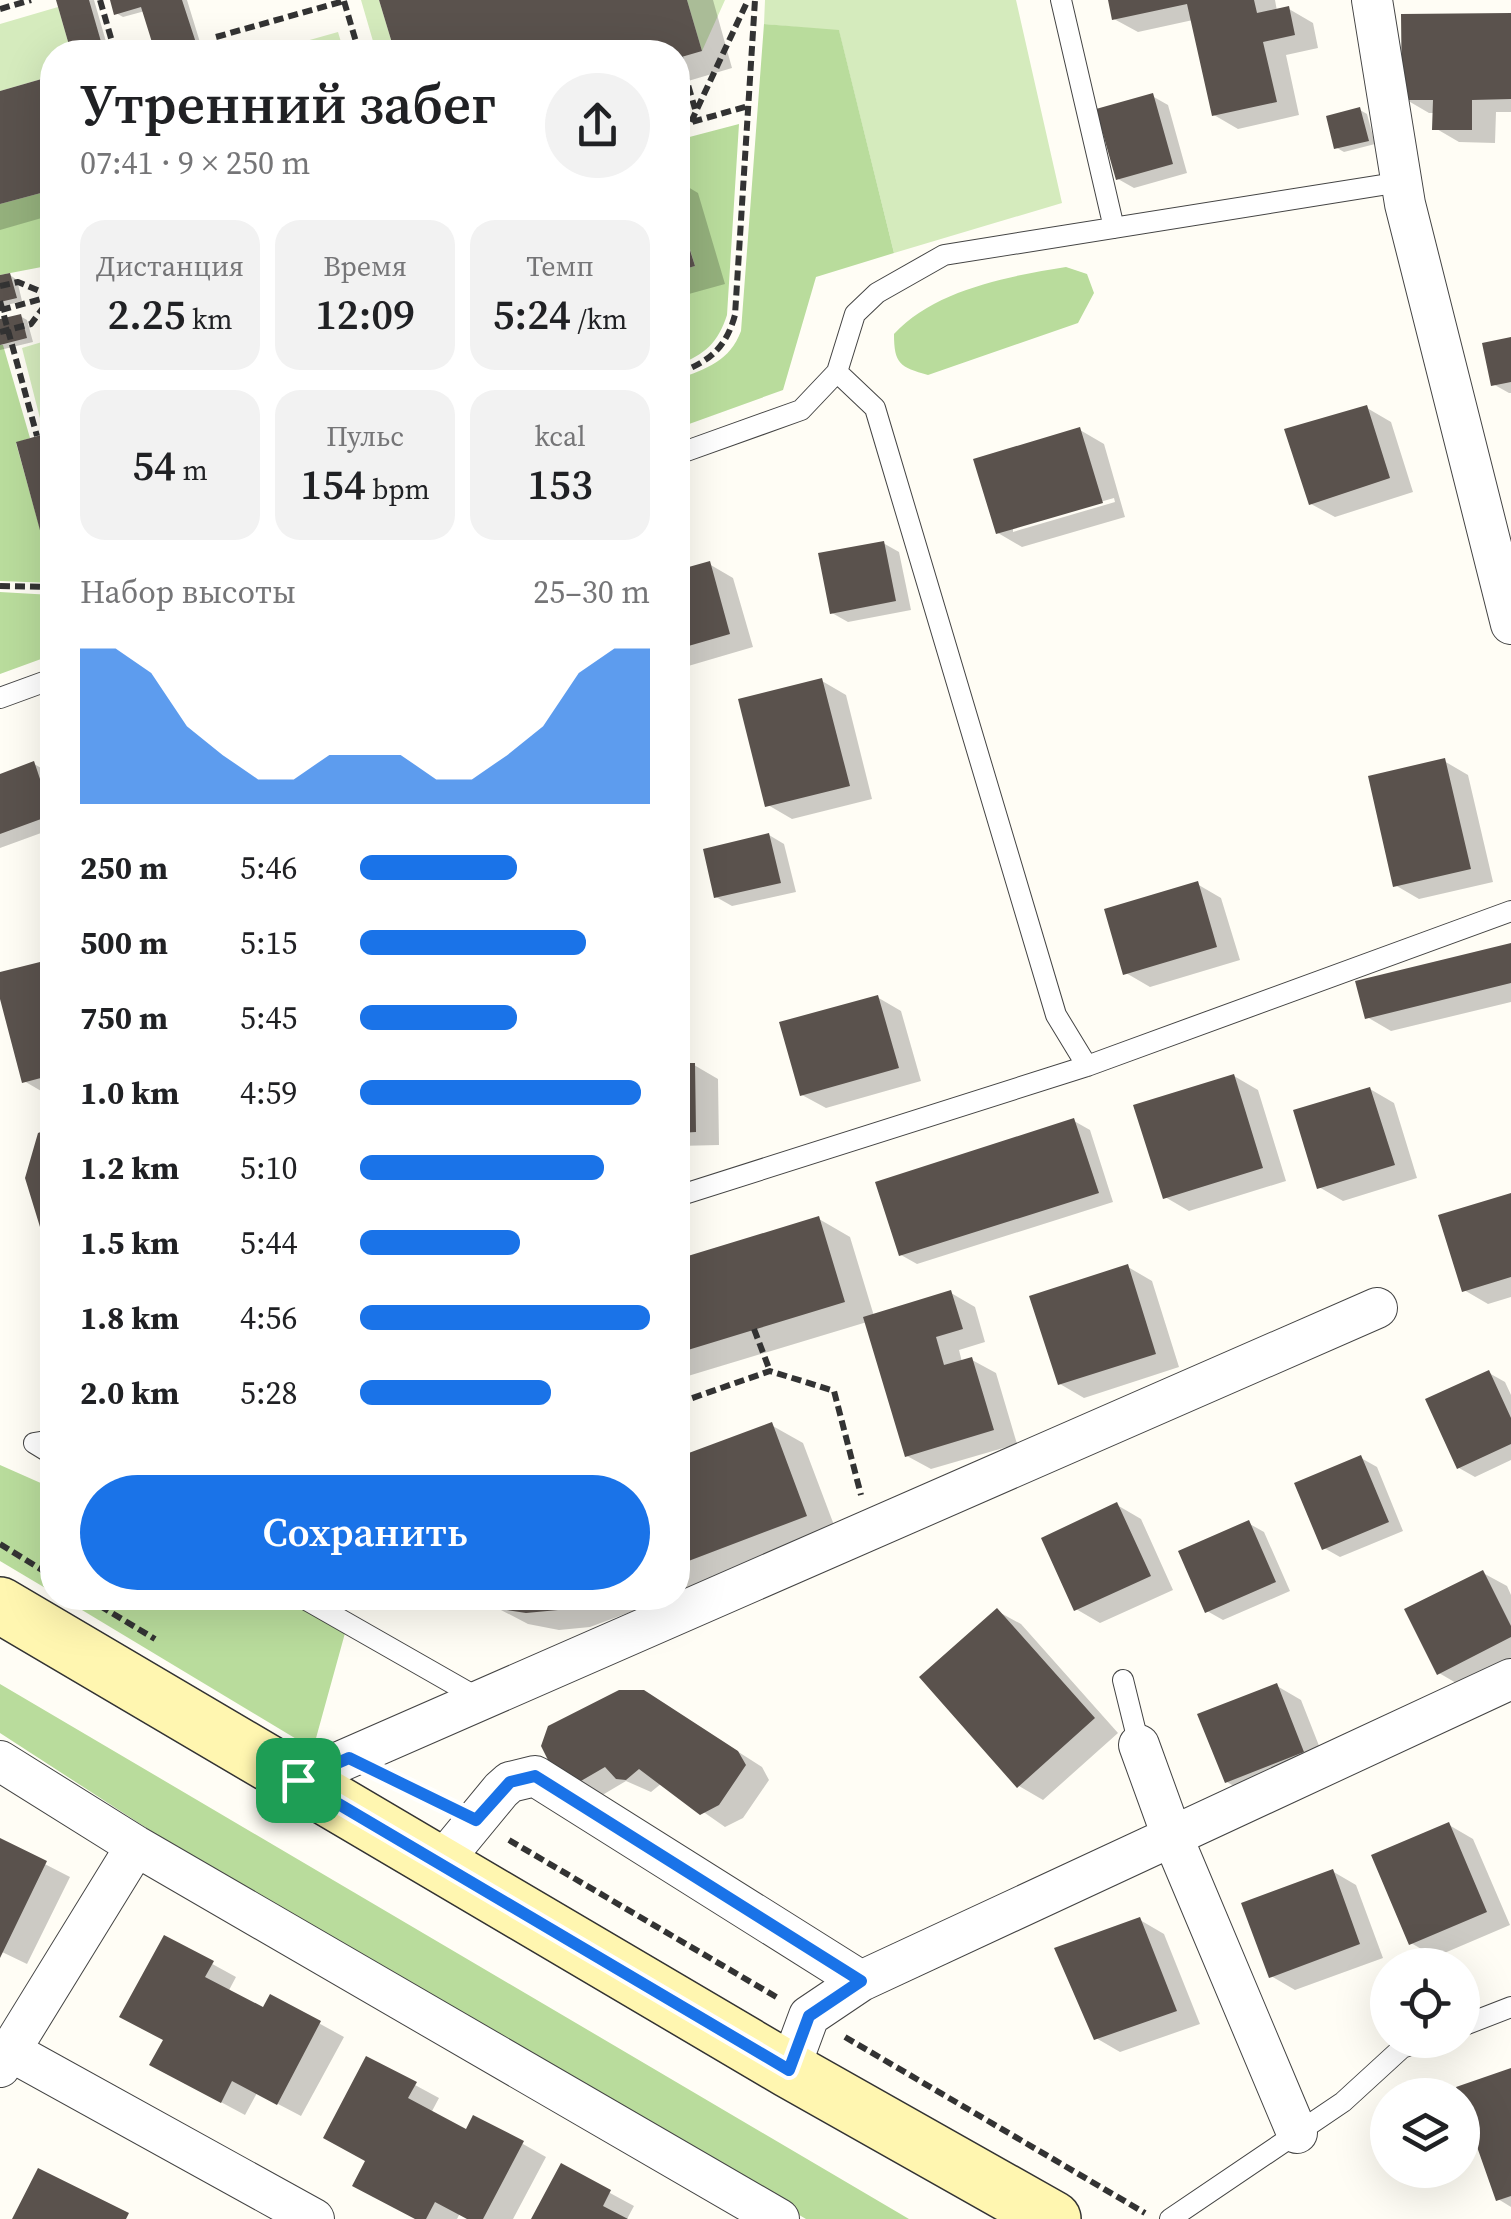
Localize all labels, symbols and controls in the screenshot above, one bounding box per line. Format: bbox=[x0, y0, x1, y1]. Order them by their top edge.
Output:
text: Утренний забег bbox=[80, 66, 496, 141]
button: share bbox=[545, 73, 650, 178]
text: 07:41 · 9 × 250 m bbox=[80, 141, 310, 185]
text: Дистанция bbox=[96, 247, 244, 285]
text: Время bbox=[323, 247, 407, 285]
text: Темп bbox=[526, 247, 594, 285]
text: 2.25 bbox=[107, 285, 186, 343]
text: 12:09 bbox=[315, 285, 415, 343]
text: 5:24 bbox=[493, 285, 571, 343]
text: km bbox=[186, 300, 233, 338]
text: /km bbox=[571, 300, 627, 338]
text: Пульс bbox=[326, 417, 404, 455]
text: kcal bbox=[534, 417, 586, 455]
text: 54 bbox=[132, 436, 176, 494]
text: m bbox=[176, 451, 208, 489]
text: 154 bbox=[300, 455, 366, 513]
text: 153 bbox=[527, 455, 593, 513]
text: bpm bbox=[366, 470, 430, 508]
text: Набор высоты bbox=[80, 570, 296, 614]
text: 25–30 m bbox=[533, 570, 650, 614]
text: 250 m bbox=[80, 846, 168, 890]
text: 5:46 bbox=[240, 846, 298, 890]
text: 500 m bbox=[80, 921, 168, 965]
text: 5:15 bbox=[240, 921, 298, 965]
text: 750 m bbox=[80, 996, 168, 1040]
text: 5:45 bbox=[240, 996, 298, 1040]
text: 1.0 km bbox=[80, 1071, 179, 1115]
text: 4:59 bbox=[240, 1071, 298, 1115]
text: 1.2 km bbox=[80, 1146, 179, 1190]
text: 5:10 bbox=[240, 1146, 298, 1190]
text: 1.5 km bbox=[80, 1221, 179, 1265]
text: 5:44 bbox=[240, 1221, 298, 1265]
text: 1.8 km bbox=[80, 1296, 179, 1340]
text: 4:56 bbox=[240, 1296, 298, 1340]
text: 2.0 km bbox=[80, 1371, 179, 1415]
text: 5:28 bbox=[240, 1371, 298, 1415]
button: Сохранить bbox=[80, 1475, 650, 1590]
pin bbox=[256, 1738, 341, 1823]
icon: arrive bbox=[271, 1753, 326, 1808]
map controls bbox=[1370, 1948, 1480, 2188]
button: locate bbox=[1370, 1948, 1480, 2058]
button: layers bbox=[1370, 2078, 1480, 2188]

